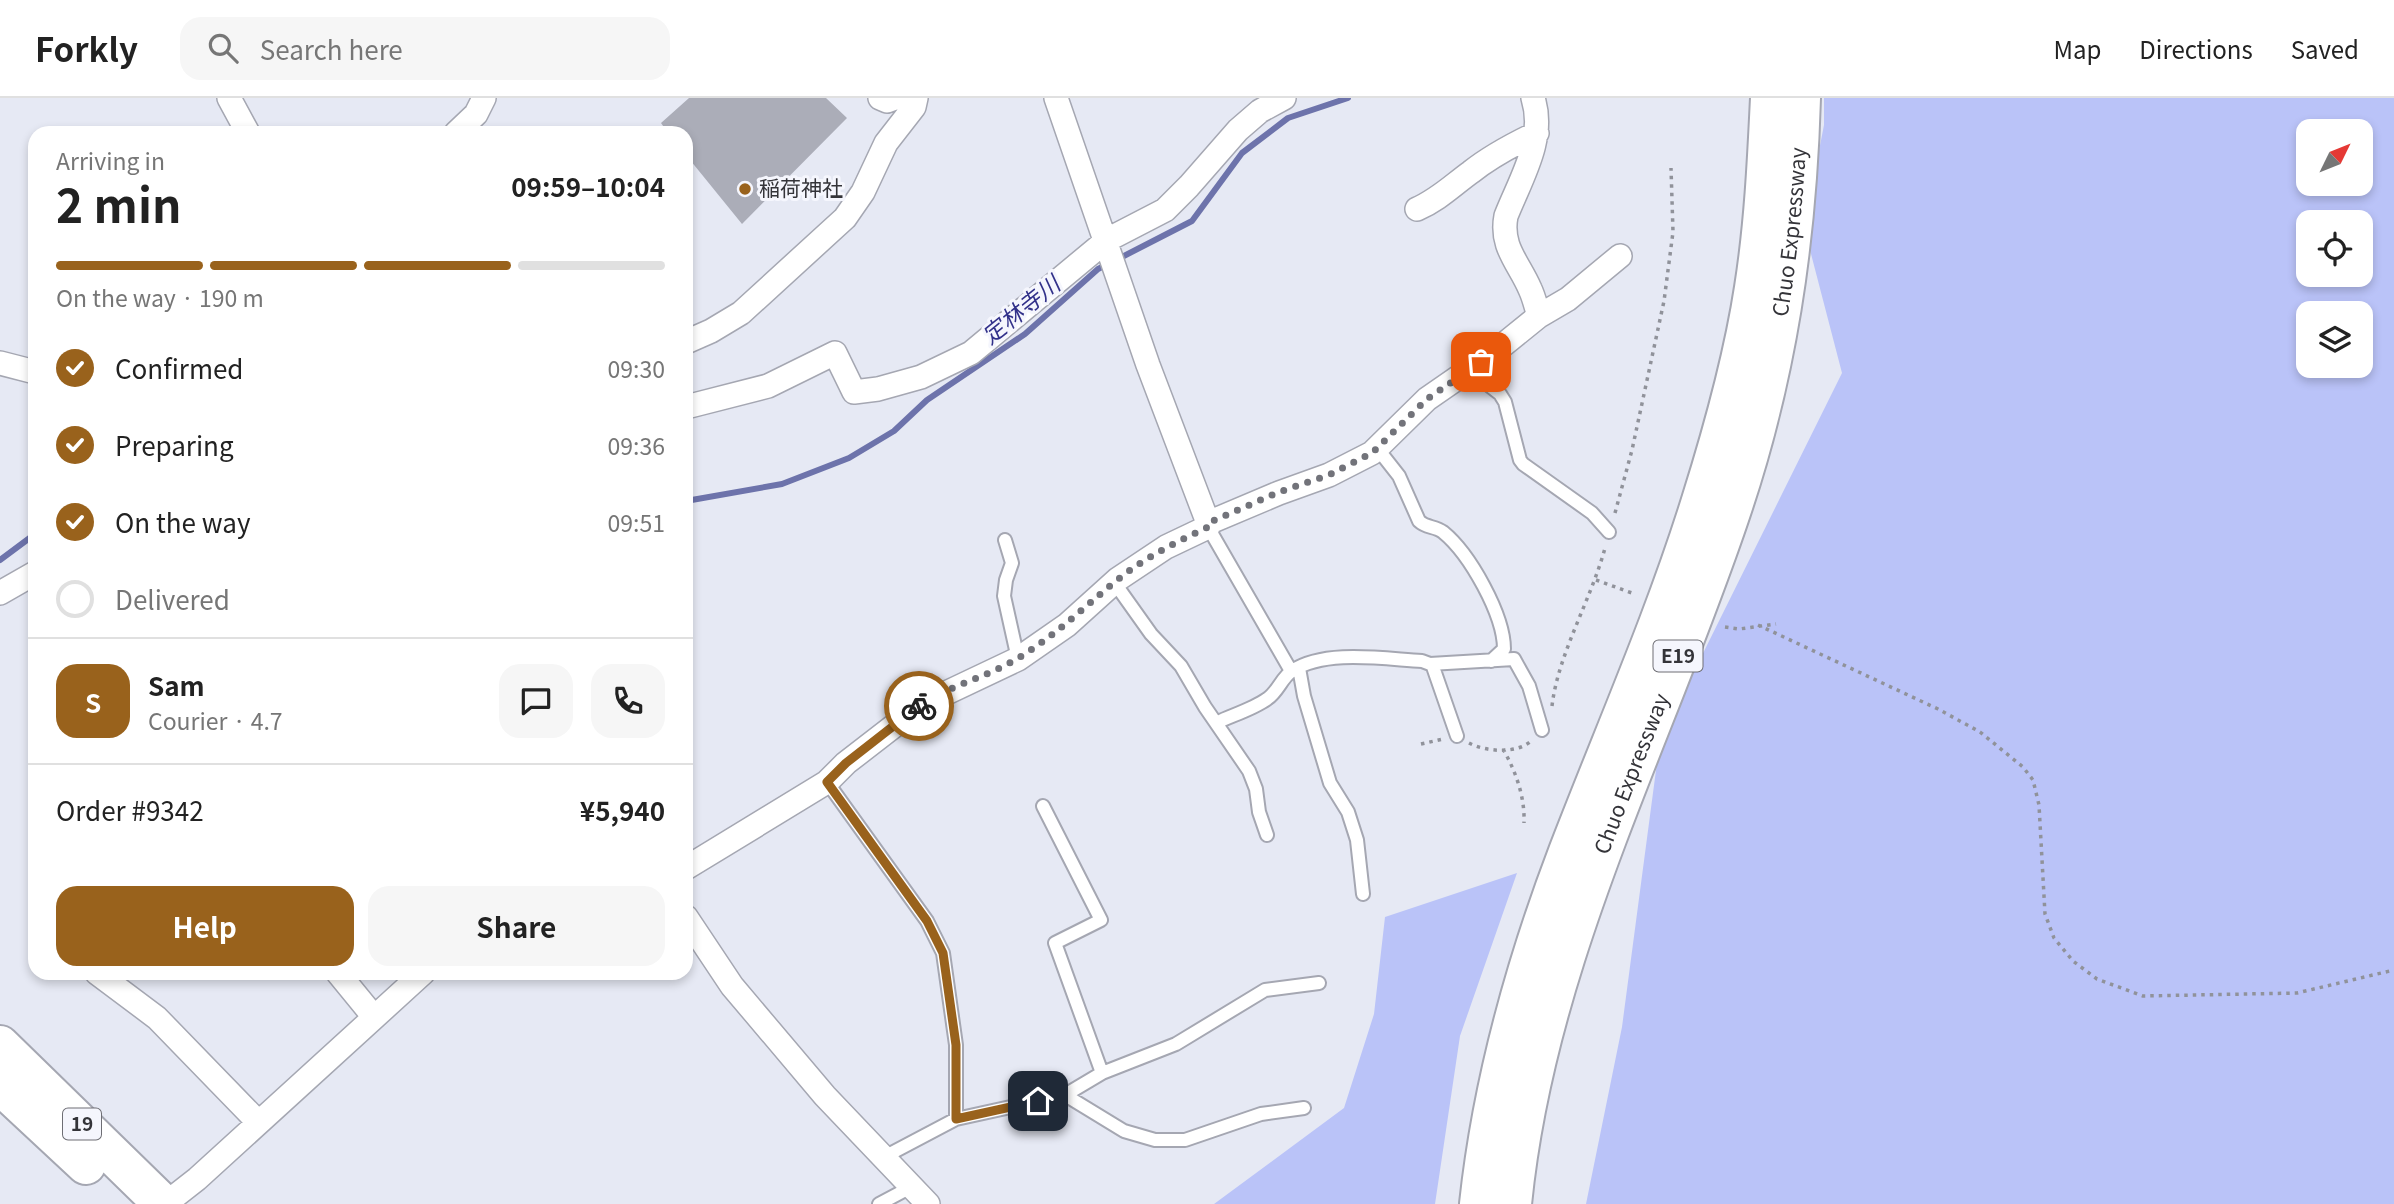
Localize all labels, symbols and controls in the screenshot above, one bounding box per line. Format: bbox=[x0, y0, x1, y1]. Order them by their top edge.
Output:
search box bbox=[180, 17, 670, 80]
text: Forkly bbox=[35, 24, 138, 72]
icon: search bbox=[204, 29, 242, 67]
text: Search here bbox=[260, 30, 403, 67]
text: Map bbox=[2053, 31, 2101, 66]
text: Directions bbox=[2139, 31, 2253, 66]
text: Saved bbox=[2291, 31, 2359, 66]
north arrow bbox=[2296, 119, 2373, 196]
map controls bbox=[2296, 119, 2373, 378]
text: Arriving in bbox=[56, 143, 165, 177]
street label: Chuo Expressway bbox=[1764, 146, 1812, 318]
text: 09:59–10:04 bbox=[511, 167, 665, 204]
text: 2 min bbox=[56, 170, 181, 236]
place label: 稲荷神社 bbox=[759, 172, 843, 202]
marker: 稲荷神社 bbox=[737, 181, 753, 197]
button: locate bbox=[2296, 210, 2373, 287]
water label: 定林寺川 bbox=[973, 264, 1069, 351]
text: On the way · 190 m bbox=[56, 280, 264, 314]
button: layers bbox=[2296, 301, 2373, 378]
pin bbox=[1451, 332, 1511, 392]
icon: bag bbox=[1462, 343, 1500, 381]
icon: check bbox=[56, 349, 94, 387]
text: Confirmed bbox=[115, 349, 244, 386]
text: 09:30 bbox=[608, 351, 665, 385]
icon: check bbox=[56, 426, 94, 464]
text: Preparing bbox=[115, 426, 234, 463]
text: 09:36 bbox=[608, 428, 665, 462]
icon: check bbox=[56, 503, 94, 541]
text: On the way bbox=[115, 503, 250, 540]
text: 09:51 bbox=[608, 505, 665, 539]
text: Delivered bbox=[115, 580, 230, 617]
road number: E19 bbox=[1654, 640, 1702, 671]
button: chat bbox=[499, 664, 573, 738]
button: phone bbox=[591, 664, 665, 738]
text: Sam bbox=[148, 666, 205, 703]
courier bbox=[884, 671, 954, 741]
text: S bbox=[85, 683, 101, 720]
icon: bike bbox=[900, 687, 938, 725]
street label: Chuo Expressway bbox=[1586, 689, 1675, 858]
text: Courier · 4.7 bbox=[148, 703, 283, 737]
text: Order #9342 bbox=[56, 791, 204, 828]
text: ¥5,940 bbox=[580, 791, 665, 828]
button: Help bbox=[56, 886, 354, 966]
button: Share bbox=[368, 886, 665, 966]
pin bbox=[1008, 1071, 1068, 1131]
icon: home bbox=[1019, 1082, 1057, 1120]
road number: 19 bbox=[63, 1108, 101, 1140]

